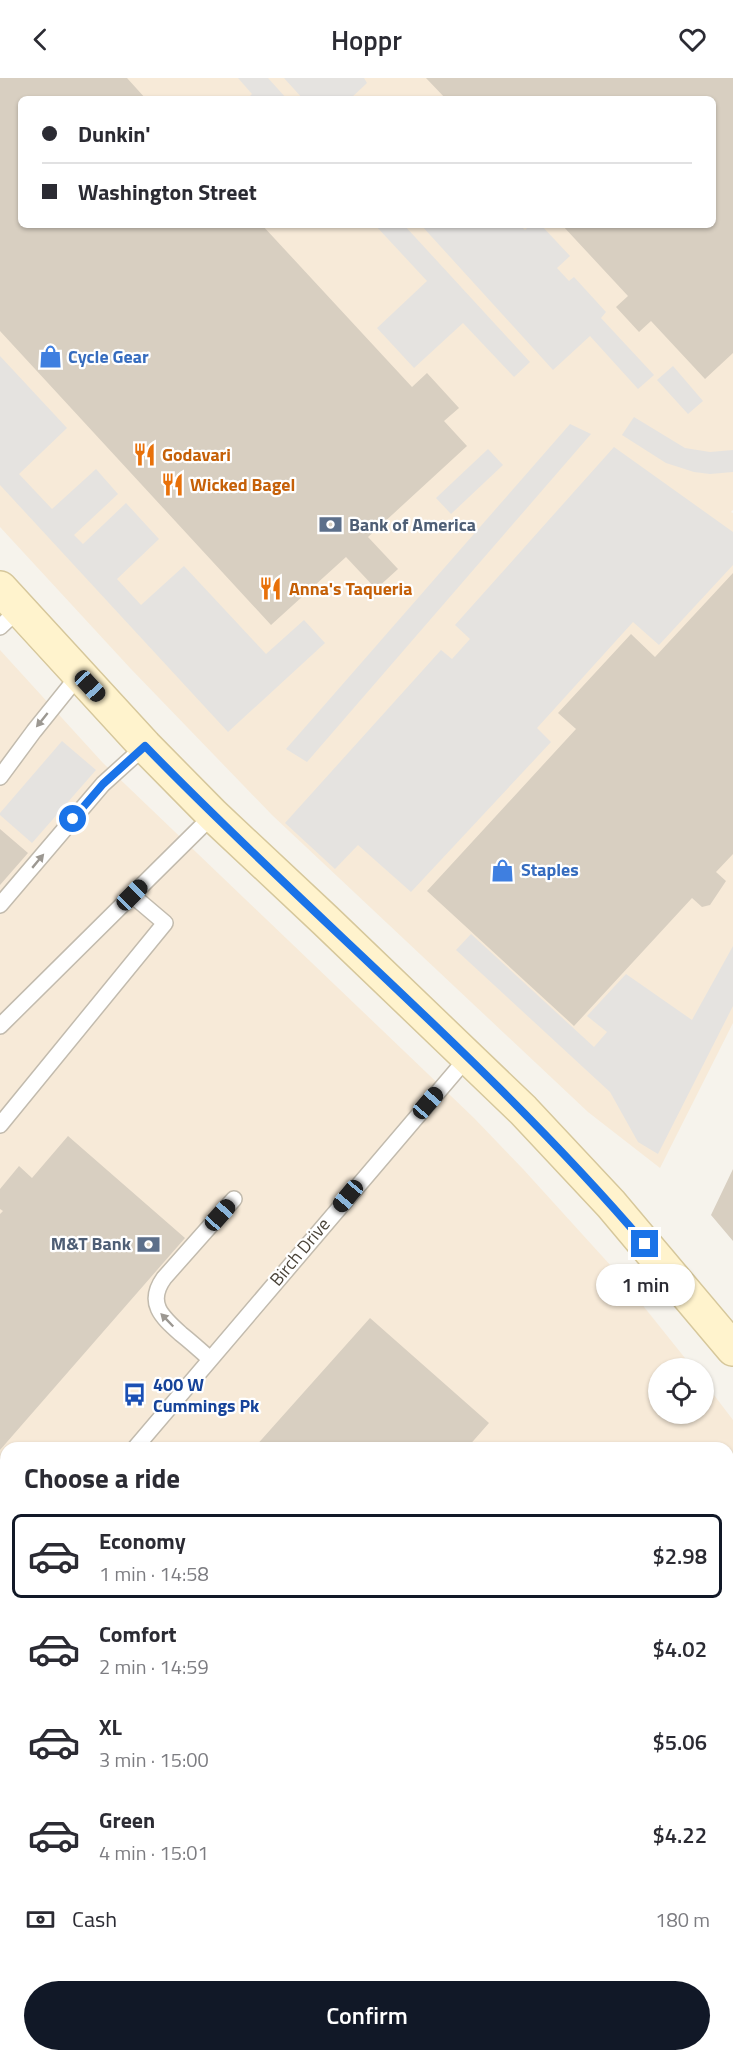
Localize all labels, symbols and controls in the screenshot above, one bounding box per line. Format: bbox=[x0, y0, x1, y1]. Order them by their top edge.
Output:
text: Hoppr bbox=[331, 19, 402, 60]
icon: back bbox=[24, 23, 57, 56]
icon: heart bbox=[676, 23, 709, 56]
text: Dunkin' bbox=[78, 117, 151, 151]
text: Washington Street bbox=[78, 175, 257, 209]
place label: Cycle Gear bbox=[68, 343, 149, 370]
shop icon: Cycle Gear bbox=[37, 344, 63, 370]
place label: Godavari bbox=[162, 441, 231, 468]
restaurant icon: Godavari bbox=[131, 442, 157, 468]
place label: Wicked Bagel bbox=[190, 471, 295, 498]
restaurant icon: Wicked Bagel bbox=[159, 472, 185, 498]
place label: Bank of America bbox=[349, 511, 476, 538]
bank icon: Bank of America bbox=[318, 512, 344, 538]
place label: Anna's Taqueria bbox=[289, 575, 412, 602]
restaurant icon: Anna's Taqueria bbox=[258, 576, 284, 602]
car bbox=[71, 667, 109, 705]
one-way arrow bbox=[36, 712, 49, 728]
route start bbox=[59, 805, 86, 832]
one-way arrow bbox=[31, 854, 44, 869]
place label: Staples bbox=[521, 856, 579, 883]
shop icon: Staples bbox=[490, 857, 516, 883]
car bbox=[113, 876, 151, 914]
car bbox=[409, 1084, 447, 1122]
car bbox=[330, 1176, 366, 1216]
car bbox=[201, 1196, 239, 1234]
street label: Birch Drive bbox=[263, 1212, 336, 1292]
place label: M&T Bank bbox=[51, 1230, 132, 1257]
route end bbox=[631, 1230, 658, 1257]
bank icon: M&T Bank bbox=[136, 1231, 162, 1257]
callout: 1 min bbox=[596, 1265, 694, 1307]
text: 1 min bbox=[621, 1269, 670, 1300]
one-way arrow bbox=[160, 1313, 174, 1327]
map controls bbox=[648, 1358, 714, 1424]
button: locate bbox=[648, 1358, 714, 1424]
place label: 400 W Cummings Pk bbox=[153, 1371, 260, 1419]
bus stop icon: 400 W Cummings Pk bbox=[122, 1382, 148, 1408]
text: Choose a ride bbox=[24, 1457, 180, 1498]
text: Economy bbox=[99, 1524, 186, 1558]
icon: car bbox=[27, 1529, 81, 1583]
text: $2.98 bbox=[652, 1539, 707, 1573]
text: 1 min · 14:58 bbox=[99, 1558, 209, 1589]
text: Comfort bbox=[99, 1617, 177, 1651]
icon: car bbox=[27, 1622, 81, 1676]
text: $4.02 bbox=[652, 1632, 707, 1666]
text: 2 min · 14:59 bbox=[99, 1651, 209, 1682]
text: XL bbox=[99, 1710, 122, 1744]
icon: car bbox=[27, 1715, 81, 1769]
text: $5.06 bbox=[652, 1725, 707, 1759]
text: 3 min · 15:00 bbox=[99, 1744, 209, 1775]
text: Green bbox=[99, 1803, 155, 1837]
icon: car bbox=[27, 1808, 81, 1862]
text: $4.22 bbox=[652, 1818, 707, 1852]
text: 4 min · 15:01 bbox=[99, 1837, 209, 1868]
text: Cash bbox=[72, 1902, 117, 1936]
icon: cash bbox=[24, 1903, 57, 1936]
text: 180 m bbox=[655, 1904, 710, 1935]
button: Confirm bbox=[24, 1981, 710, 2050]

